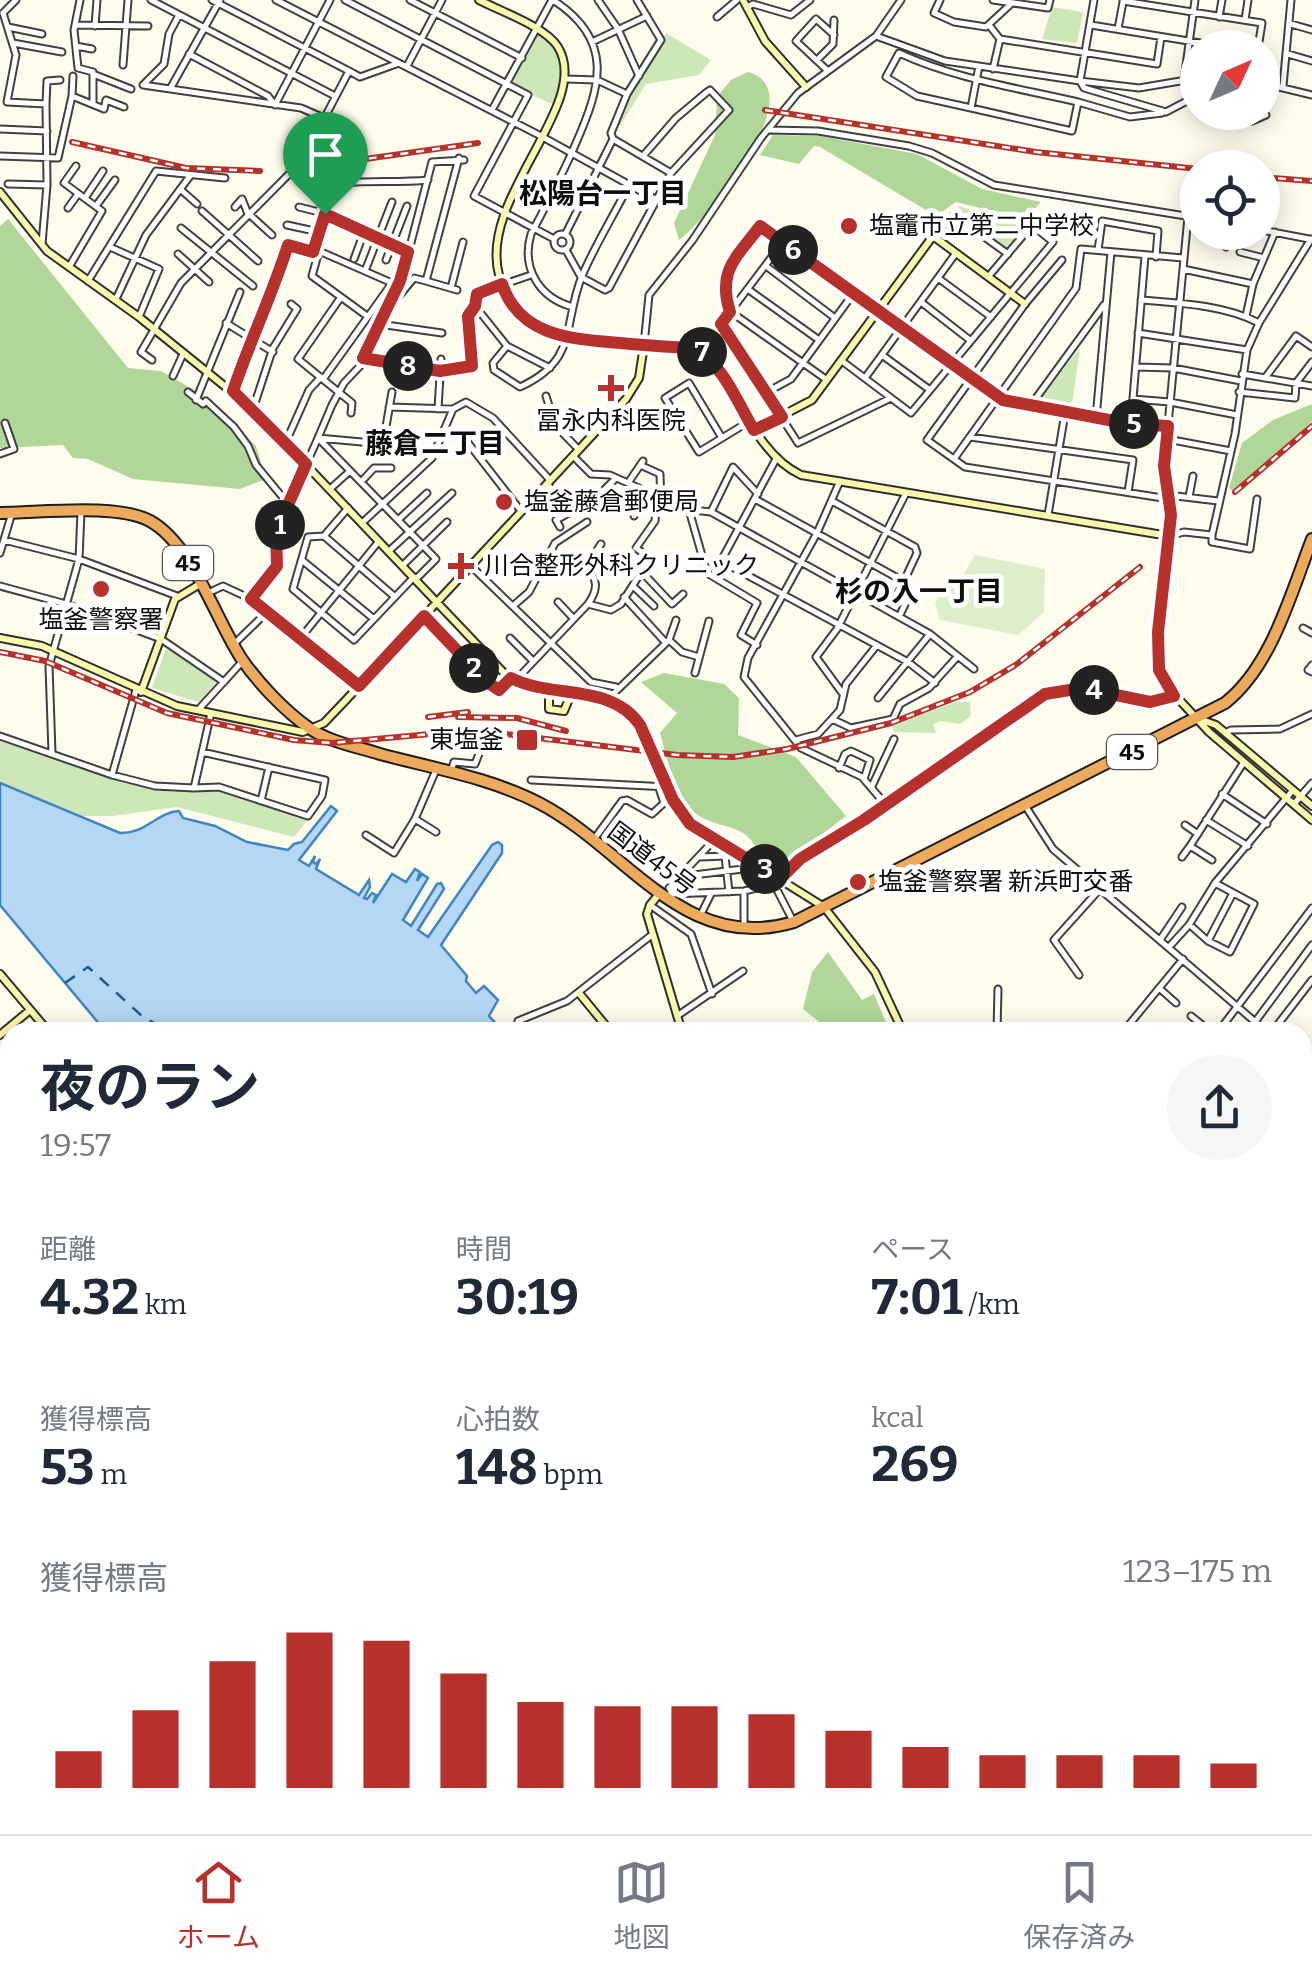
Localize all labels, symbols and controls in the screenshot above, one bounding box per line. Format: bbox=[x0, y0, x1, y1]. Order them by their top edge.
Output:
north arrow bbox=[1180, 30, 1280, 130]
map controls bbox=[1180, 30, 1280, 250]
pin bbox=[283, 112, 368, 215]
icon: arrive bbox=[298, 127, 353, 182]
button: locate bbox=[1180, 150, 1280, 250]
district label: 松陽台一丁目 bbox=[519, 177, 687, 210]
place label: 塩竈市立第二中学校 bbox=[869, 211, 1094, 241]
marker: 塩竈市立第二中学校 bbox=[838, 215, 860, 237]
pin: 6 bbox=[768, 225, 818, 275]
text: 6 bbox=[785, 233, 801, 266]
pin: 7 bbox=[677, 327, 727, 377]
text: 7 bbox=[694, 335, 710, 368]
pin: 8 bbox=[383, 341, 433, 391]
text: 8 bbox=[400, 349, 416, 382]
marker: 冨永内科医院 bbox=[598, 375, 624, 401]
pin: 5 bbox=[1109, 399, 1159, 449]
place label: 冨永内科医院 bbox=[536, 406, 686, 436]
text: 5 bbox=[1126, 407, 1142, 440]
district label: 藤倉二丁目 bbox=[365, 427, 505, 460]
place label: 塩釜藤倉郵便局 bbox=[524, 487, 699, 517]
marker: 塩釜藤倉郵便局 bbox=[493, 491, 515, 513]
pin: 1 bbox=[255, 500, 305, 550]
text: 1 bbox=[274, 508, 286, 541]
road number: 45 bbox=[163, 546, 213, 580]
place label: 川合整形外科クリニック bbox=[484, 551, 759, 581]
marker: 川合整形外科クリニック bbox=[448, 553, 474, 579]
district label: 杉の入一丁目 bbox=[835, 575, 1003, 608]
marker: 塩釜警察署 bbox=[90, 578, 112, 600]
place label: 塩釜警察署 bbox=[38, 605, 164, 635]
pin: 2 bbox=[449, 643, 499, 693]
text: 2 bbox=[466, 651, 482, 684]
pin: 4 bbox=[1069, 665, 1119, 715]
text: 4 bbox=[1085, 673, 1103, 706]
place label: 東塩釜 bbox=[429, 725, 504, 755]
marker: 東塩釜 bbox=[514, 727, 540, 753]
road number: 45 bbox=[1107, 735, 1157, 769]
street label: 国道45号 bbox=[602, 816, 702, 902]
pin: 3 bbox=[740, 844, 790, 894]
text: 3 bbox=[757, 852, 773, 885]
place label: 塩釜警察署 新浜町交番 bbox=[878, 867, 1133, 897]
marker: 塩釜警察署 新浜町交番 bbox=[847, 871, 869, 893]
text: 夜のラン bbox=[40, 1055, 260, 1121]
button: share bbox=[1167, 1055, 1272, 1160]
text: 19:57 bbox=[40, 1126, 111, 1164]
text: 距離 bbox=[40, 1233, 96, 1266]
text: 時間 bbox=[456, 1233, 512, 1266]
text: ペース bbox=[871, 1233, 954, 1266]
text: 4.32 bbox=[40, 1267, 139, 1327]
text: 30:19 bbox=[456, 1267, 579, 1327]
text: 7:01 bbox=[871, 1267, 963, 1327]
text: km bbox=[139, 1288, 187, 1321]
text: /km bbox=[963, 1288, 1020, 1321]
text: kcal bbox=[871, 1401, 923, 1434]
text: 獲得標高 bbox=[40, 1403, 152, 1436]
text: 心拍数 bbox=[456, 1403, 540, 1436]
text: 269 bbox=[871, 1434, 959, 1494]
text: 53 bbox=[40, 1437, 95, 1497]
text: 148 bbox=[456, 1437, 538, 1497]
text: m bbox=[95, 1458, 127, 1491]
text: bpm bbox=[538, 1458, 603, 1491]
text: 123–175 m bbox=[1123, 1552, 1272, 1590]
text: 獲得標高 bbox=[40, 1559, 168, 1597]
tab: ホーム bbox=[177, 1855, 260, 1955]
tab: 地図 bbox=[614, 1855, 670, 1955]
tab: 保存済み bbox=[1023, 1855, 1135, 1955]

